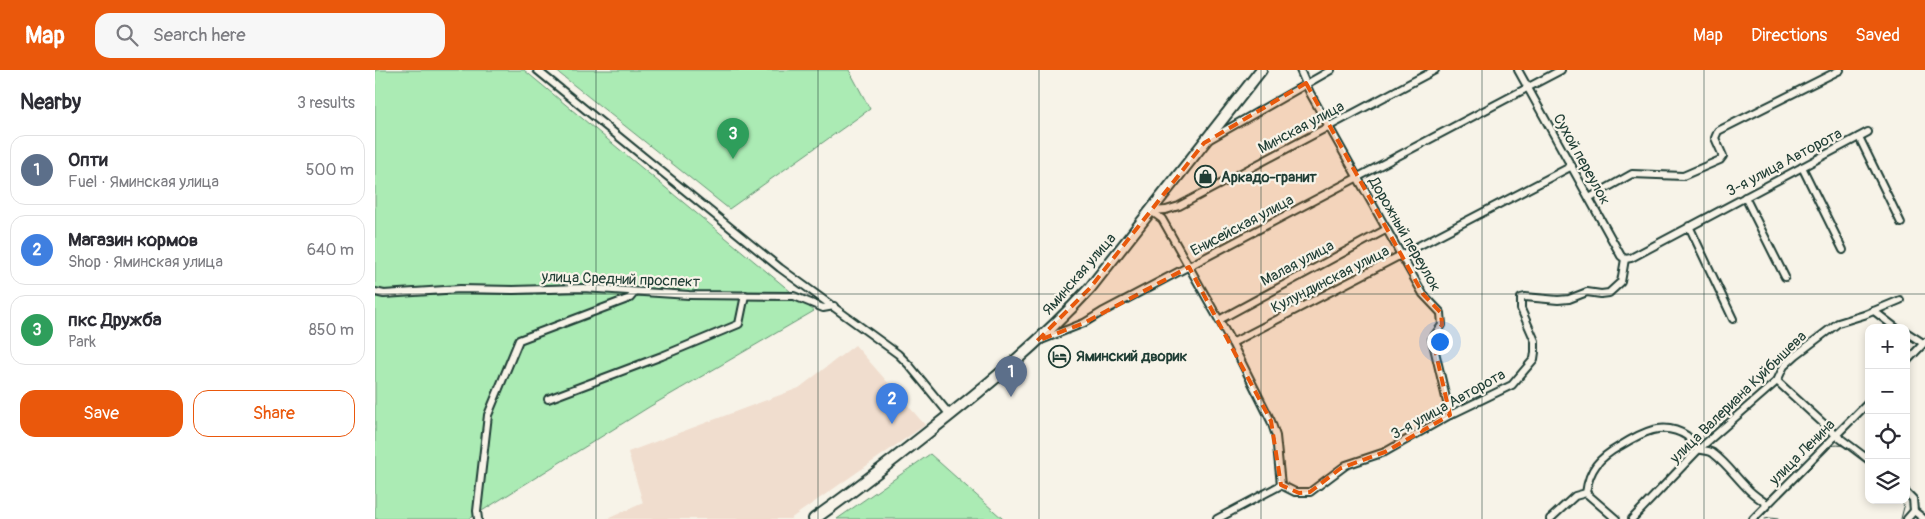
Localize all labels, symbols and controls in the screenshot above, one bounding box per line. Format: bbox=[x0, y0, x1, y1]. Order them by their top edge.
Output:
search box bbox=[95, 13, 445, 58]
text: Map bbox=[25, 21, 65, 50]
icon: search bbox=[113, 21, 141, 49]
text: Search here bbox=[153, 23, 246, 47]
text: Map bbox=[1693, 24, 1723, 47]
text: Directions bbox=[1751, 24, 1827, 47]
text: Saved bbox=[1855, 24, 1900, 47]
text: Nearby bbox=[20, 89, 81, 116]
text: 3 results bbox=[297, 93, 355, 113]
street label: Минская улица bbox=[1255, 97, 1348, 158]
street label: Сухой переулок bbox=[1549, 110, 1615, 208]
pin: 3 bbox=[717, 118, 749, 159]
street label: 3-я улица Авторота bbox=[1723, 124, 1845, 201]
text: Опти bbox=[68, 148, 108, 172]
text: 1 bbox=[34, 160, 40, 180]
text: 500 m bbox=[306, 160, 354, 180]
shop icon: Аркадо-гранит bbox=[1193, 165, 1217, 189]
place label: Аркадо-гранит bbox=[1221, 168, 1317, 187]
text: Fuel · Яминская улица bbox=[68, 172, 219, 192]
street label: Дорожный переулок bbox=[1364, 173, 1445, 295]
street label: Енисейская улица bbox=[1187, 190, 1297, 261]
text: Магазин кормов bbox=[68, 228, 198, 252]
street label: Яминская улица bbox=[1039, 229, 1120, 319]
street label: Малая улица bbox=[1257, 236, 1337, 291]
text: 2 bbox=[33, 240, 41, 260]
text: 640 m bbox=[307, 240, 354, 260]
street label: Кулундинская улица bbox=[1268, 241, 1392, 317]
text: Shop · Яминская улица bbox=[68, 252, 223, 272]
street label: улица Средний проспект bbox=[540, 267, 701, 292]
text: пкс Дружба bbox=[68, 308, 162, 332]
text: 3 bbox=[33, 320, 41, 340]
text: 850 m bbox=[309, 320, 354, 340]
map controls bbox=[1865, 324, 1910, 504]
button: + bbox=[1865, 324, 1910, 369]
street label: улица Валериана Куйбышева bbox=[1665, 327, 1811, 468]
your location bbox=[1427, 329, 1453, 355]
text: Park bbox=[68, 332, 96, 352]
hotel icon: Яминский дворик bbox=[1048, 344, 1072, 368]
place label: Яминский дворик bbox=[1076, 347, 1187, 366]
pin: 1 bbox=[995, 356, 1027, 397]
street label: 3-я улица Авторота bbox=[1388, 365, 1509, 444]
button: − bbox=[1865, 369, 1910, 414]
pin: 2 bbox=[876, 383, 908, 424]
button: Save bbox=[20, 390, 183, 437]
button: Share bbox=[193, 390, 355, 437]
button: locate bbox=[1865, 414, 1910, 459]
street label: улица Ленина bbox=[1765, 415, 1839, 490]
button: layers bbox=[1865, 459, 1910, 504]

